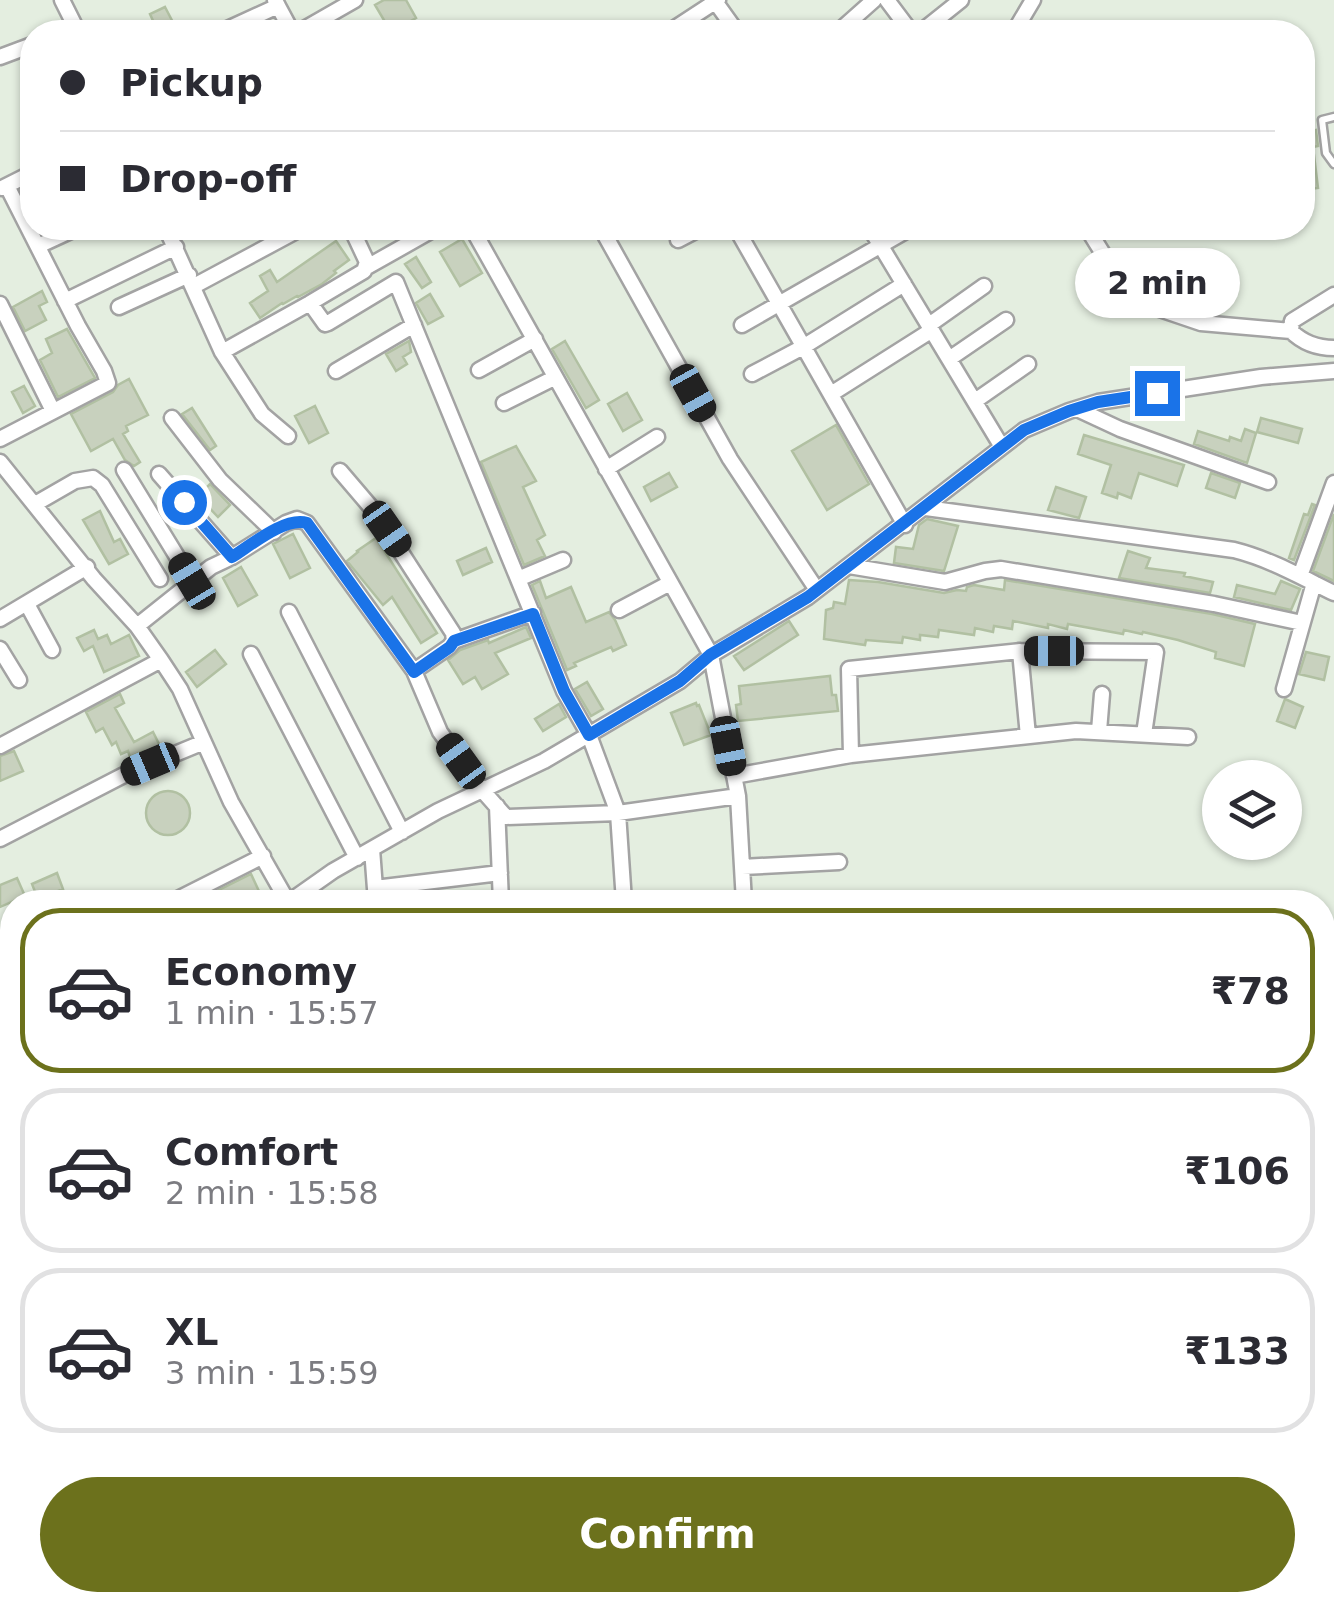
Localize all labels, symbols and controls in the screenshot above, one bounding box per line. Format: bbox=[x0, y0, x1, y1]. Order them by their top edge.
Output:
text: Pickup bbox=[120, 61, 263, 105]
text: Drop-off bbox=[120, 157, 296, 201]
callout: 2 min bbox=[1074, 248, 1240, 318]
text: 2 min bbox=[1107, 264, 1208, 302]
car bbox=[665, 359, 721, 427]
route end bbox=[1135, 371, 1180, 416]
route start bbox=[162, 480, 207, 525]
car bbox=[358, 496, 416, 562]
car bbox=[164, 548, 220, 614]
car bbox=[1024, 636, 1084, 666]
car bbox=[708, 714, 748, 778]
car bbox=[431, 728, 491, 794]
car bbox=[117, 738, 183, 790]
map controls bbox=[1202, 760, 1302, 860]
button: layers bbox=[1202, 760, 1302, 860]
icon: car bbox=[45, 946, 135, 1036]
text: Economy bbox=[165, 950, 357, 994]
text: ₹78 bbox=[1211, 969, 1290, 1013]
text: 1 min · 15:57 bbox=[165, 994, 379, 1032]
icon: car bbox=[45, 1126, 135, 1216]
text: Comfort bbox=[165, 1130, 338, 1174]
text: ₹106 bbox=[1184, 1149, 1290, 1193]
text: 2 min · 15:58 bbox=[165, 1174, 379, 1212]
icon: car bbox=[45, 1306, 135, 1396]
text: XL bbox=[165, 1310, 219, 1354]
text: ₹133 bbox=[1184, 1329, 1290, 1373]
text: 3 min · 15:59 bbox=[165, 1354, 379, 1392]
button: Confirm bbox=[40, 1477, 1295, 1592]

